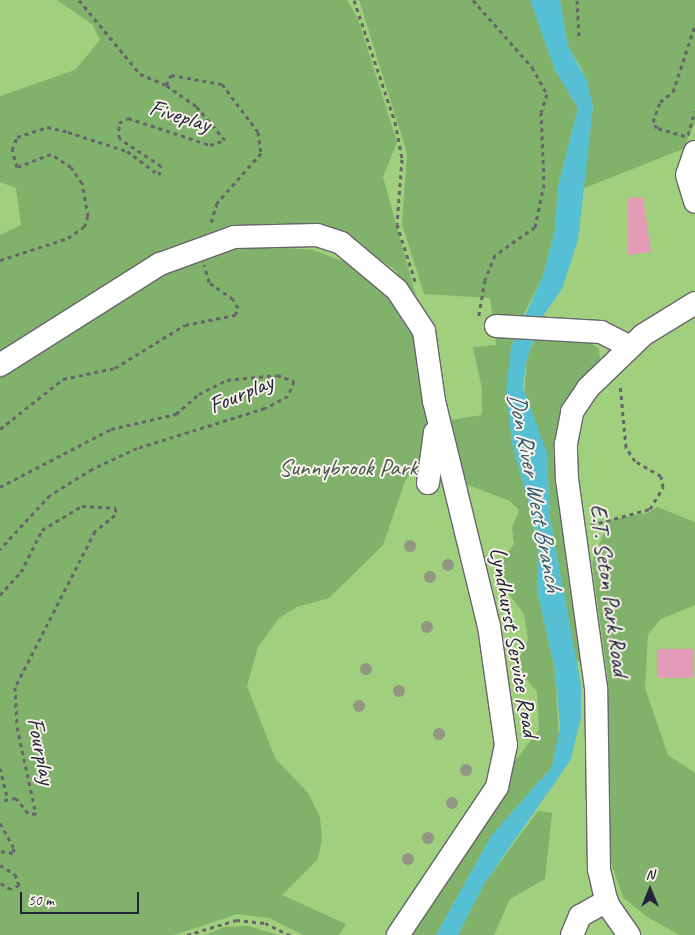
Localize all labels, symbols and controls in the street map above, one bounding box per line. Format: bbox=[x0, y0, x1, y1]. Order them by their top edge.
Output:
street label: Fiveplay bbox=[146, 93, 214, 139]
street label: Fourplay bbox=[204, 368, 278, 420]
water label: Don River West Branch bbox=[501, 389, 569, 595]
park label: Sunnybrook Park bbox=[279, 454, 417, 482]
street label: E.T. Seton Park Road bbox=[583, 501, 635, 679]
street label: Lyndhurst Service Road bbox=[483, 545, 545, 739]
street label: Fourplay bbox=[20, 715, 62, 787]
north arrow bbox=[625, 865, 675, 915]
text: N bbox=[646, 866, 654, 883]
scale bar bbox=[22, 882, 141, 914]
text: 50 m bbox=[28, 891, 54, 910]

